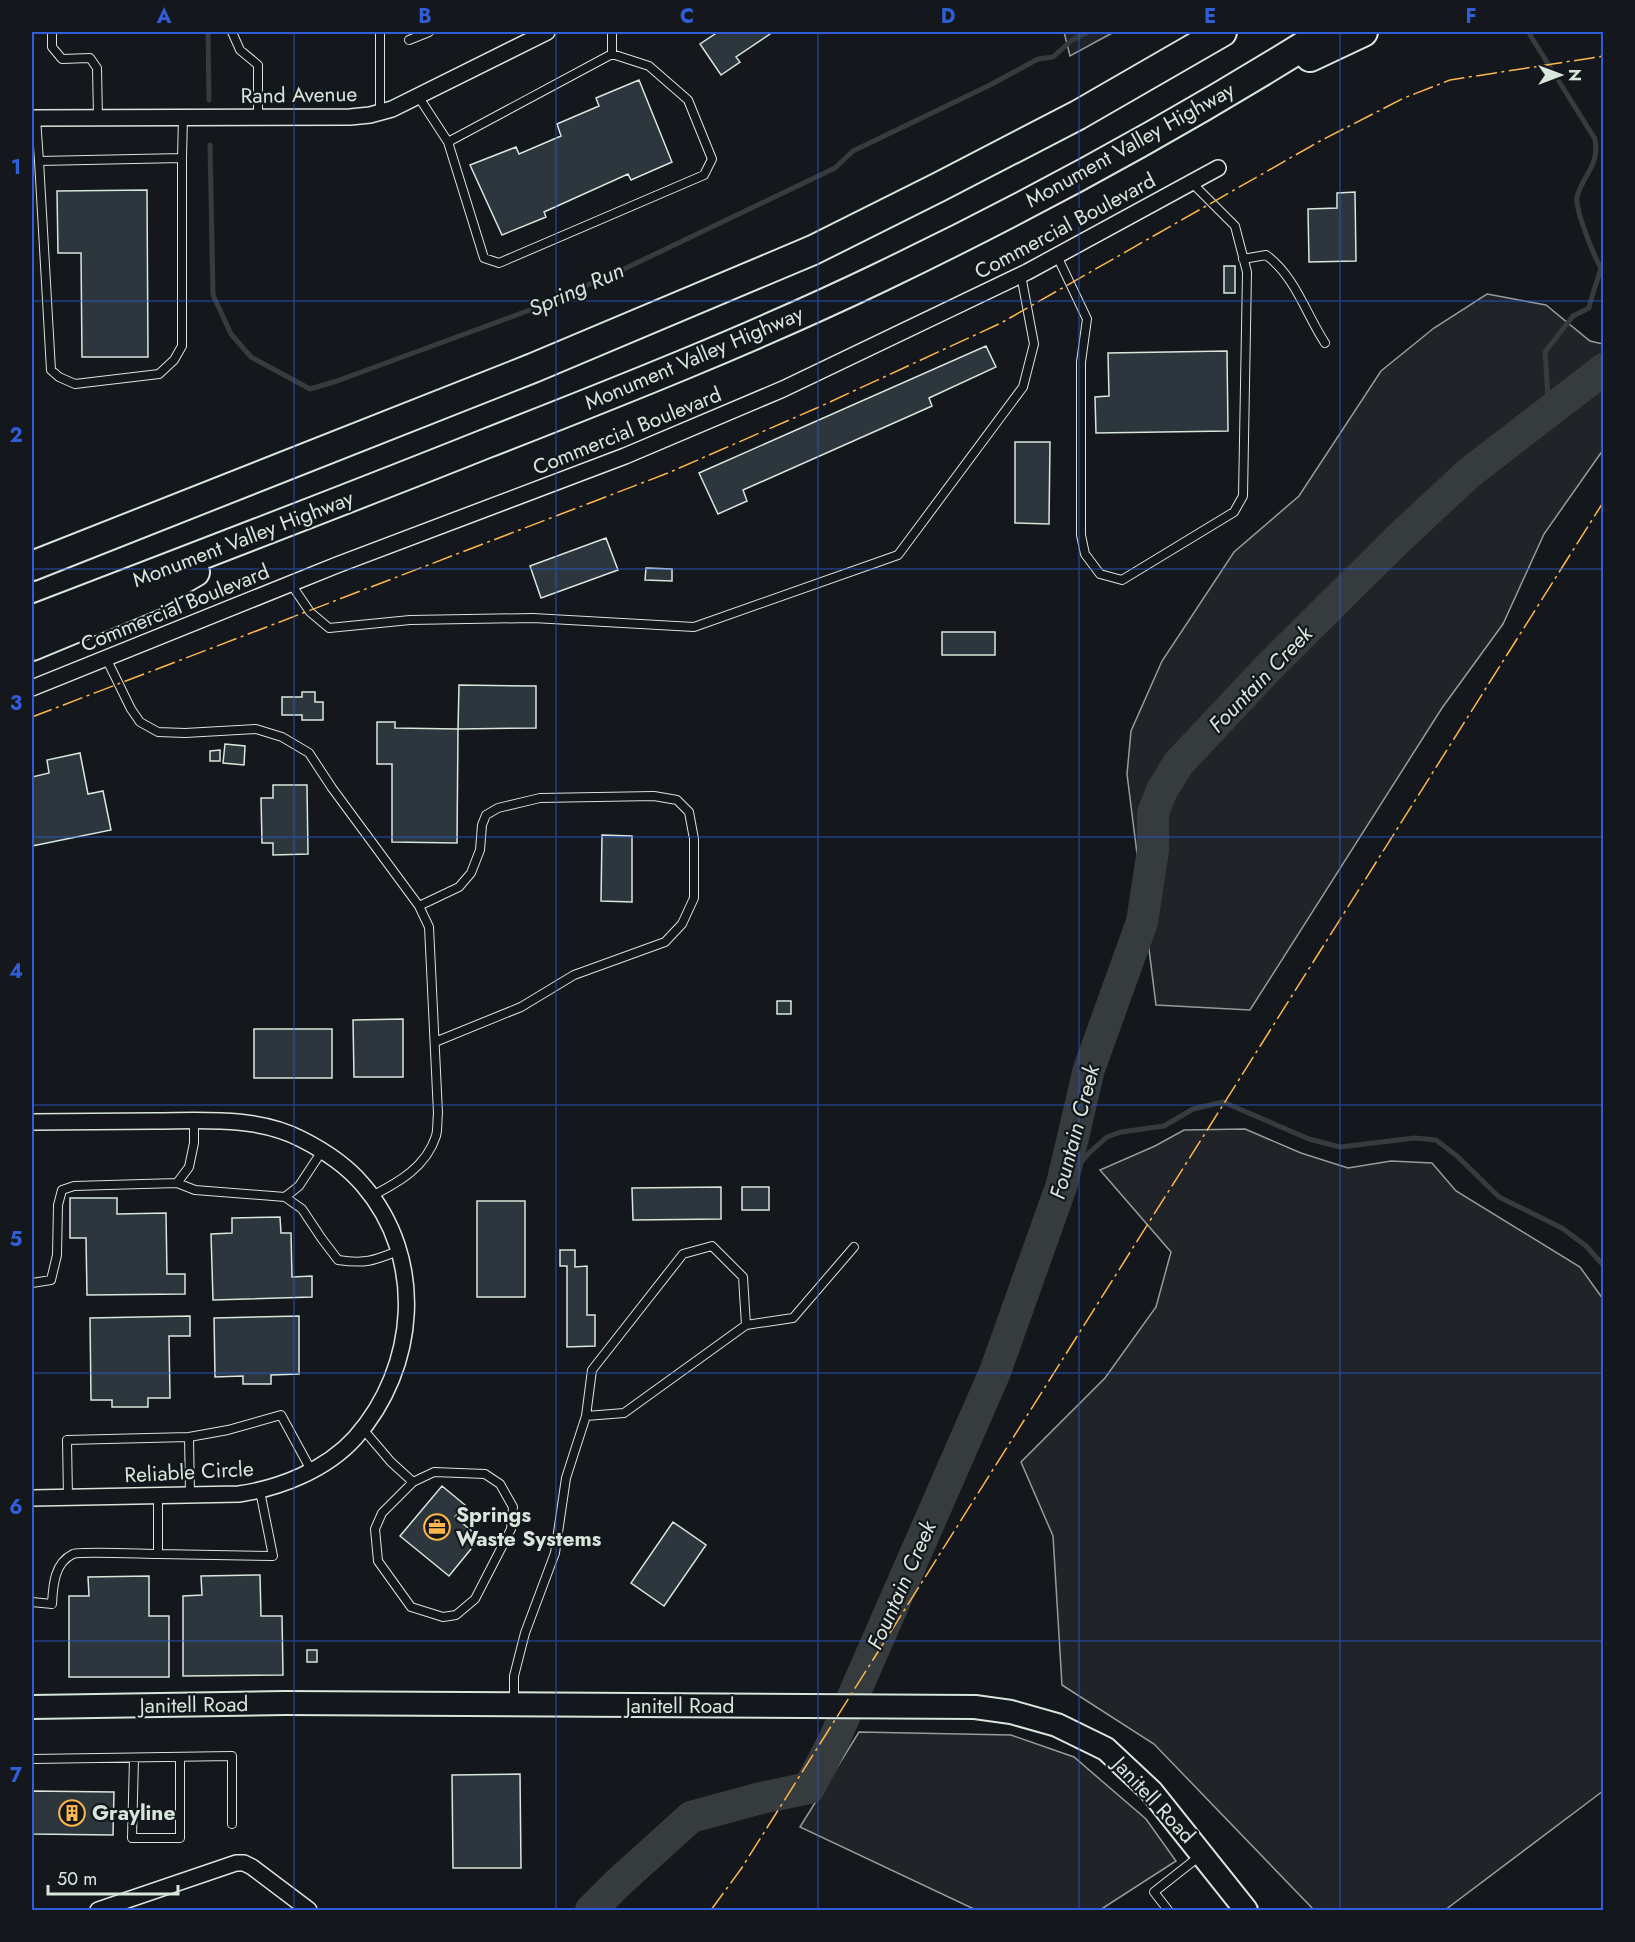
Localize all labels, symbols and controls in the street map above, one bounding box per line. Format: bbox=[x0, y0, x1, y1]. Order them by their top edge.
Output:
text: A bbox=[156, 2, 172, 31]
text: B bbox=[418, 2, 432, 31]
text: C bbox=[680, 2, 694, 31]
text: D bbox=[941, 2, 955, 31]
text: E bbox=[1204, 2, 1216, 31]
text: F bbox=[1465, 2, 1477, 31]
north arrow bbox=[1530, 45, 1590, 105]
text: N bbox=[1563, 69, 1586, 81]
street label: Monument Valley Highway bbox=[1020, 75, 1240, 215]
street label: Rand Avenue bbox=[240, 79, 358, 111]
text: 1 bbox=[11, 153, 21, 182]
street label: Commercial Boulevard bbox=[969, 166, 1161, 286]
water label: Spring Run bbox=[523, 254, 629, 324]
street label: Monument Valley Highway bbox=[580, 298, 809, 418]
street label: Commercial Boulevard bbox=[528, 379, 726, 483]
text: 2 bbox=[9, 421, 23, 450]
street label: Monument Valley Highway bbox=[128, 483, 359, 595]
street label: Commercial Boulevard bbox=[76, 556, 274, 660]
water label: Fountain Creek bbox=[1201, 617, 1320, 740]
text: 3 bbox=[10, 689, 22, 718]
text: 4 bbox=[9, 957, 23, 986]
water label: Fountain Creek bbox=[1041, 1060, 1108, 1203]
text: 5 bbox=[10, 1225, 23, 1254]
street label: Reliable Circle bbox=[124, 1454, 255, 1490]
text: 6 bbox=[9, 1493, 23, 1522]
place label: Springs Waste Systems bbox=[456, 1500, 602, 1554]
office icon: Springs Waste Systems bbox=[422, 1512, 452, 1542]
water label: Fountain Creek bbox=[858, 1514, 944, 1654]
street label: Janitell Road bbox=[136, 1689, 249, 1721]
street label: Janitell Road bbox=[623, 1691, 734, 1721]
street label: Janitell Road bbox=[1104, 1748, 1202, 1850]
text: 7 bbox=[10, 1761, 23, 1790]
building icon: Grayline bbox=[57, 1798, 87, 1828]
place label: Grayline bbox=[92, 1798, 175, 1828]
scale bar bbox=[48, 1858, 178, 1896]
text: 50 m bbox=[57, 1866, 97, 1892]

